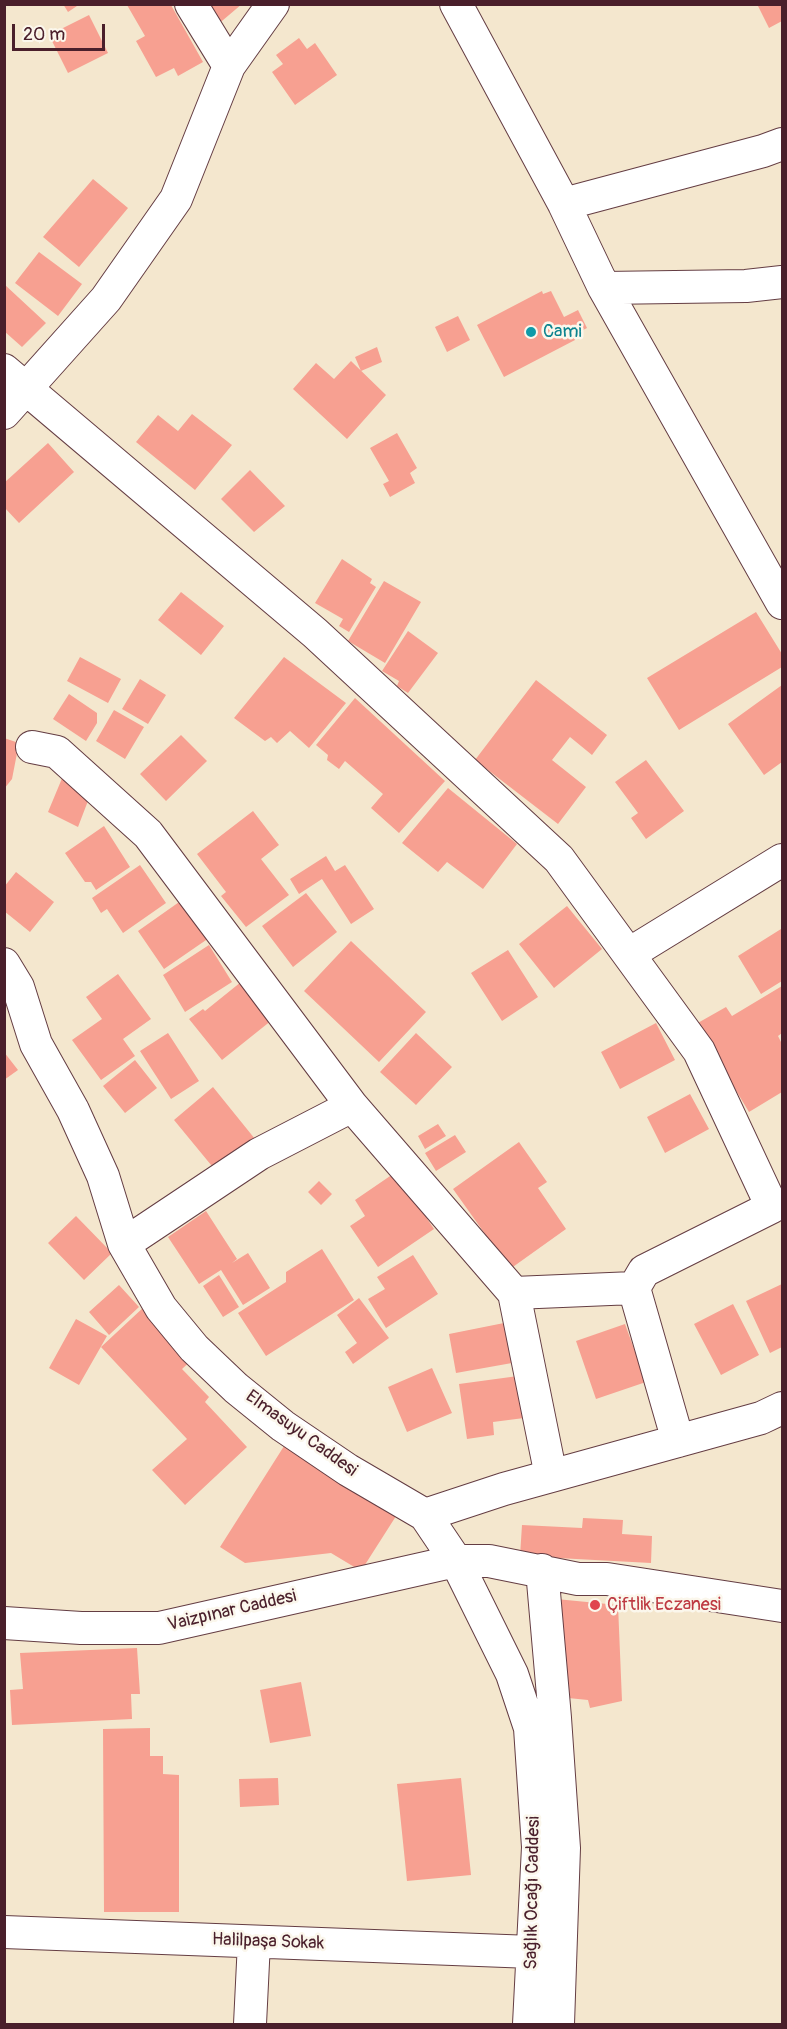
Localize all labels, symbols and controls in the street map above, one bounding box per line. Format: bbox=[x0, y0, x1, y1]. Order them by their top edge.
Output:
scale bar bbox=[15, 12, 108, 50]
text: 20 m bbox=[23, 23, 65, 46]
place label: Cami bbox=[543, 321, 582, 343]
marker: Cami bbox=[524, 325, 538, 339]
street label: Elmasuyu Caddesi bbox=[241, 1386, 361, 1482]
street label: Vaizpınar Caddesi bbox=[166, 1586, 298, 1636]
place label: Çiftlik Eczanesi bbox=[607, 1594, 721, 1616]
marker: Çiftlik Eczanesi bbox=[588, 1598, 602, 1612]
street label: Sağlık Ocağı Caddesi bbox=[521, 1816, 545, 1970]
street label: Halilpaşa Sokak bbox=[212, 1929, 324, 1955]

